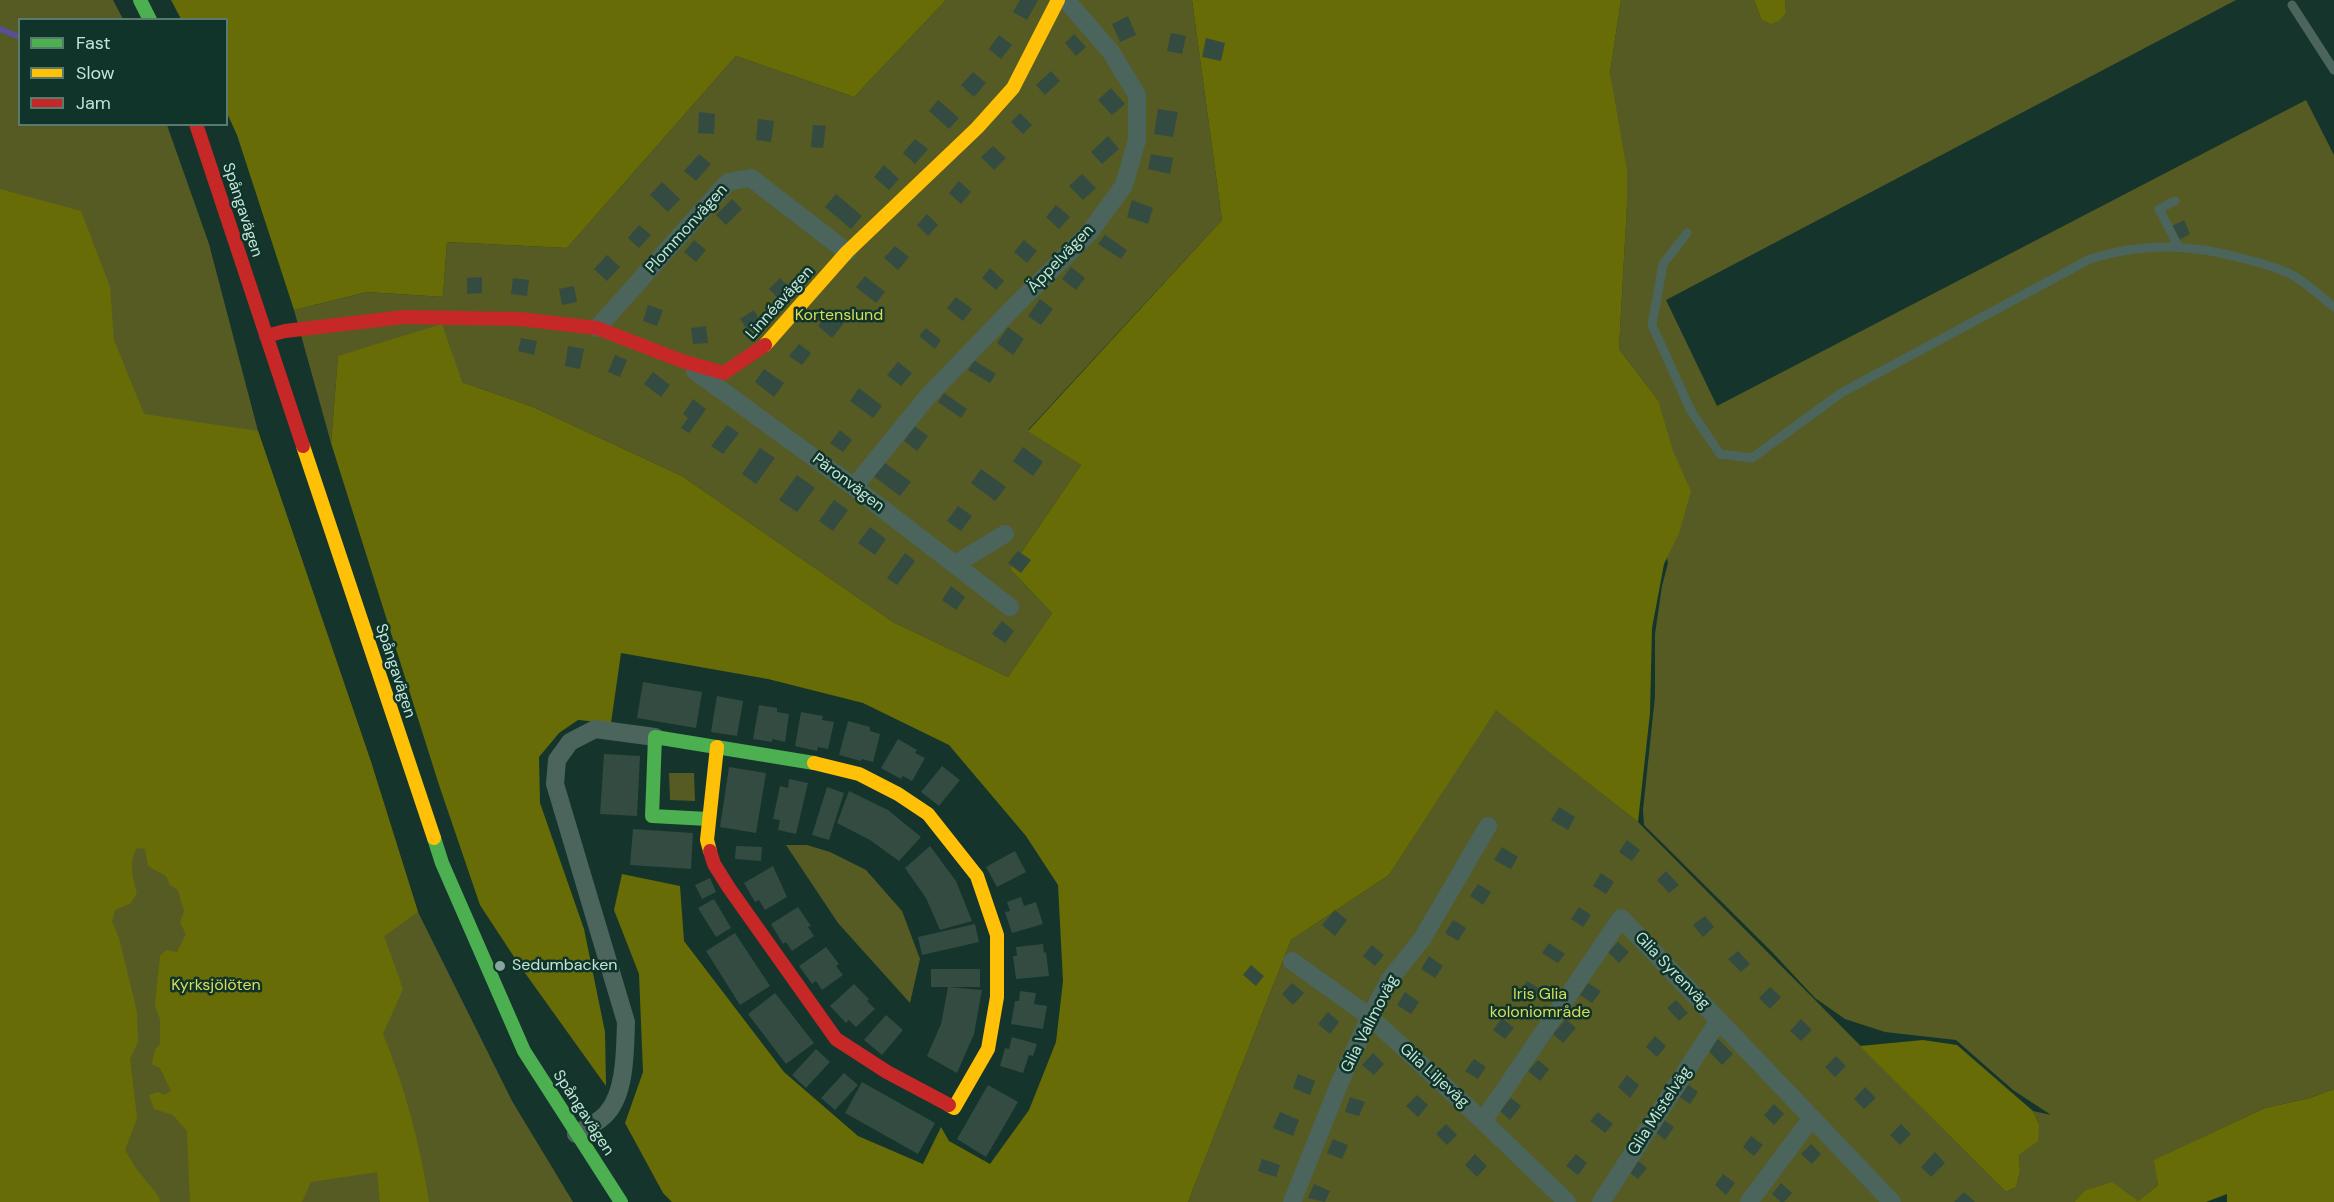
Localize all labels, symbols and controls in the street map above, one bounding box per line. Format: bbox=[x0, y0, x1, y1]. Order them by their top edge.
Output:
legend bbox=[18, 18, 228, 126]
text: Fast bbox=[76, 31, 111, 55]
text: Slow bbox=[76, 61, 115, 85]
text: Jam bbox=[76, 91, 111, 115]
street label: Spångavägen bbox=[218, 160, 266, 260]
street label: Plommonvägen bbox=[642, 181, 732, 277]
street label: Äppelvägen bbox=[1024, 221, 1098, 297]
street label: Linnéavägen bbox=[742, 262, 818, 344]
park label: Kortenslund bbox=[795, 306, 883, 326]
street label: Päronvägen bbox=[808, 450, 888, 516]
street label: Spångavägen bbox=[371, 621, 419, 721]
street label: Glia Syrenväg bbox=[1630, 928, 1714, 1014]
place label: Sedumbacken bbox=[512, 956, 617, 976]
marker: Sedumbacken bbox=[493, 959, 507, 973]
street label: Glia Vallmoväg bbox=[1337, 972, 1403, 1076]
park label: Kyrksjölöten bbox=[171, 976, 261, 996]
park label: Iris Glia koloniområde bbox=[1490, 985, 1590, 1023]
street label: Glia Liljeväg bbox=[1395, 1040, 1473, 1112]
street label: Glia Mistelväg bbox=[1624, 1063, 1696, 1159]
street label: Spångavägen bbox=[548, 1067, 618, 1159]

